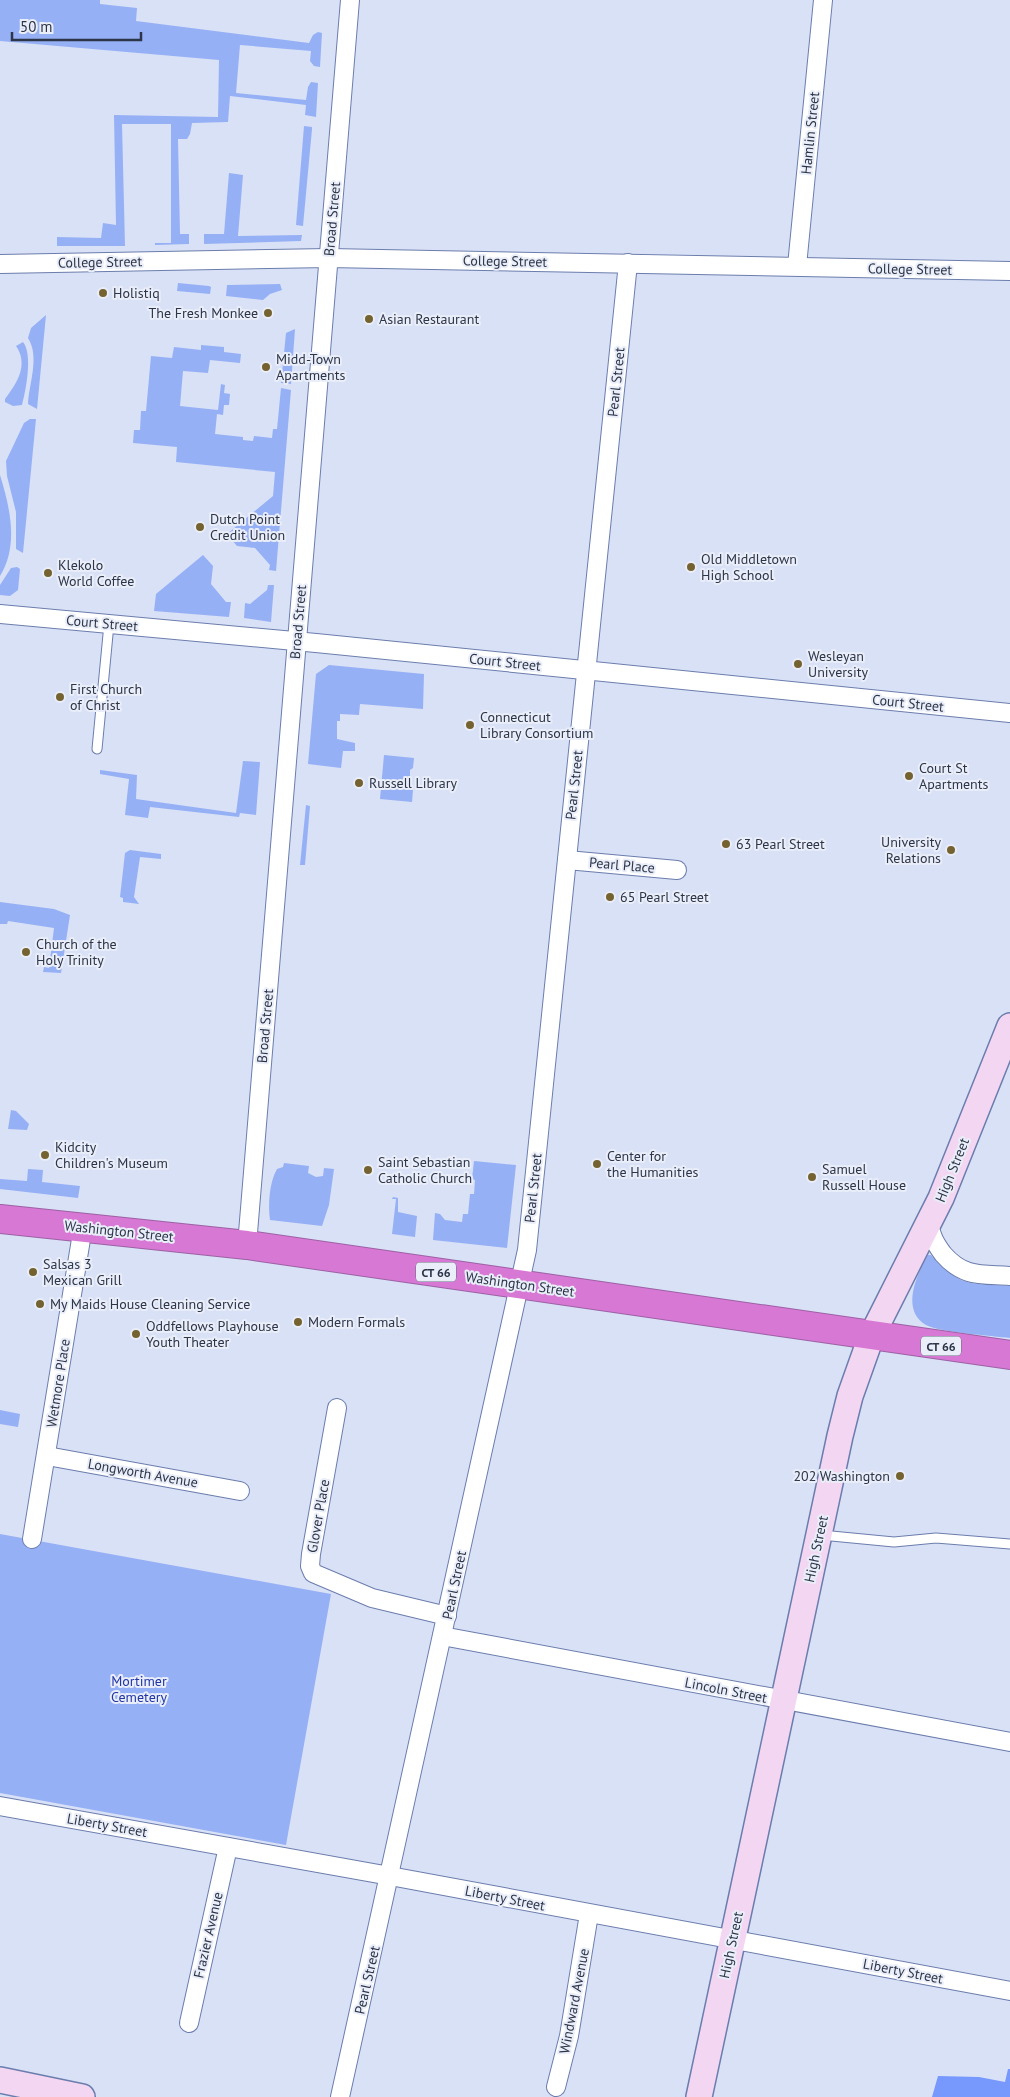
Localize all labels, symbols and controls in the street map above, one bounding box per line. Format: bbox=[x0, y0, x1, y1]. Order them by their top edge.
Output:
scale bar bbox=[12, 10, 141, 42]
text: 50 m bbox=[20, 17, 53, 36]
street label: Hamlin Street bbox=[797, 91, 823, 175]
street label: Broad Street bbox=[320, 181, 344, 257]
street label: College Street bbox=[463, 251, 548, 271]
street label: College Street bbox=[58, 252, 143, 272]
street label: College Street bbox=[868, 259, 953, 279]
place label: Holistiq bbox=[113, 284, 160, 302]
marker: Holistiq bbox=[97, 287, 109, 299]
place label: The Fresh Monkee bbox=[148, 304, 258, 322]
marker: The Fresh Monkee bbox=[262, 307, 274, 319]
place label: Asian Restaurant bbox=[379, 310, 479, 328]
marker: Asian Restaurant bbox=[363, 313, 375, 325]
street label: Pearl Street bbox=[603, 346, 629, 418]
place label: Midd-Town Apartments bbox=[276, 350, 346, 384]
marker: Midd-Town Apartments bbox=[260, 361, 272, 373]
place label: Dutch Point Credit Union bbox=[210, 510, 285, 544]
marker: Dutch Point Credit Union bbox=[194, 521, 206, 533]
place label: Old Middletown High School bbox=[701, 550, 797, 584]
place label: Klekolo World Coffee bbox=[58, 556, 134, 590]
marker: Old Middletown High School bbox=[685, 561, 697, 573]
marker: Klekolo World Coffee bbox=[42, 567, 54, 579]
street label: Broad Street bbox=[286, 584, 310, 660]
street label: Court Street bbox=[65, 611, 139, 635]
place label: Wesleyan University bbox=[808, 647, 868, 681]
street label: Court Street bbox=[468, 649, 542, 675]
marker: Wesleyan University bbox=[792, 658, 804, 670]
place label: First Church of Christ bbox=[70, 680, 142, 714]
street label: Court Street bbox=[871, 690, 945, 716]
marker: First Church of Christ bbox=[54, 691, 66, 703]
place label: Connecticut Library Consortium bbox=[480, 708, 593, 742]
marker: Connecticut Library Consortium bbox=[464, 719, 476, 731]
street label: Pearl Street bbox=[561, 749, 587, 821]
place label: Court St Apartments bbox=[919, 759, 989, 793]
marker: Court St Apartments bbox=[903, 770, 915, 782]
place label: Russell Library bbox=[369, 774, 458, 792]
marker: Russell Library bbox=[353, 777, 365, 789]
place label: University Relations bbox=[881, 833, 941, 867]
place label: 63 Pearl Street bbox=[736, 835, 825, 853]
marker: 63 Pearl Street bbox=[720, 838, 732, 850]
marker: University Relations bbox=[945, 844, 957, 856]
street label: Pearl Place bbox=[588, 853, 656, 877]
place label: 65 Pearl Street bbox=[620, 888, 709, 906]
marker: 65 Pearl Street bbox=[604, 891, 616, 903]
place label: Church of the Holy Trinity bbox=[36, 935, 117, 969]
marker: Church of the Holy Trinity bbox=[20, 946, 32, 958]
street label: Broad Street bbox=[253, 988, 277, 1064]
street label: High Street bbox=[931, 1135, 973, 1205]
place label: Kidcity Children's Museum bbox=[55, 1138, 168, 1172]
place label: Center for the Humanities bbox=[607, 1147, 699, 1181]
marker: Kidcity Children's Museum bbox=[39, 1149, 51, 1161]
street label: Pearl Street bbox=[520, 1152, 546, 1224]
place label: Saint Sebastian Catholic Church bbox=[378, 1153, 472, 1187]
marker: Center for the Humanities bbox=[591, 1158, 603, 1170]
place label: Samuel Russell House bbox=[822, 1160, 906, 1194]
marker: Saint Sebastian Catholic Church bbox=[362, 1164, 374, 1176]
marker: Samuel Russell House bbox=[806, 1171, 818, 1183]
street label: Washington Street bbox=[64, 1216, 175, 1246]
place label: Salsas 3 Mexican Grill bbox=[43, 1255, 122, 1289]
road number: CT 66 bbox=[416, 1262, 456, 1282]
marker: Salsas 3 Mexican Grill bbox=[27, 1266, 39, 1278]
street label: Washington Street bbox=[464, 1267, 576, 1301]
place label: My Maids House Cleaning Service bbox=[50, 1295, 250, 1313]
marker: My Maids House Cleaning Service bbox=[34, 1298, 46, 1310]
place label: Modern Formals bbox=[308, 1313, 405, 1331]
marker: Modern Formals bbox=[292, 1316, 304, 1328]
place label: Oddfellows Playhouse Youth Theater bbox=[146, 1317, 279, 1351]
marker: Oddfellows Playhouse Youth Theater bbox=[130, 1328, 142, 1340]
road number: CT 66 bbox=[921, 1336, 961, 1355]
street label: Wetmore Place bbox=[42, 1337, 74, 1429]
street label: Longworth Avenue bbox=[87, 1454, 199, 1492]
place label: 202 Washington bbox=[793, 1467, 890, 1485]
marker: 202 Washington bbox=[894, 1470, 906, 1482]
street label: Glover Place bbox=[303, 1478, 333, 1554]
street label: High Street bbox=[800, 1514, 832, 1584]
street label: Pearl Street bbox=[438, 1549, 470, 1621]
park label: Mortimer Cemetery bbox=[111, 1672, 168, 1706]
street label: Lincoln Street bbox=[683, 1673, 769, 1707]
street label: Liberty Street bbox=[65, 1809, 149, 1841]
street label: Liberty Street bbox=[463, 1881, 547, 1915]
street label: Frazier Avenue bbox=[189, 1890, 227, 1980]
street label: High Street bbox=[715, 1910, 747, 1980]
street label: Pearl Street bbox=[350, 1944, 384, 2016]
street label: Windward Avenue bbox=[555, 1947, 593, 2055]
street label: Liberty Street bbox=[861, 1954, 945, 1988]

